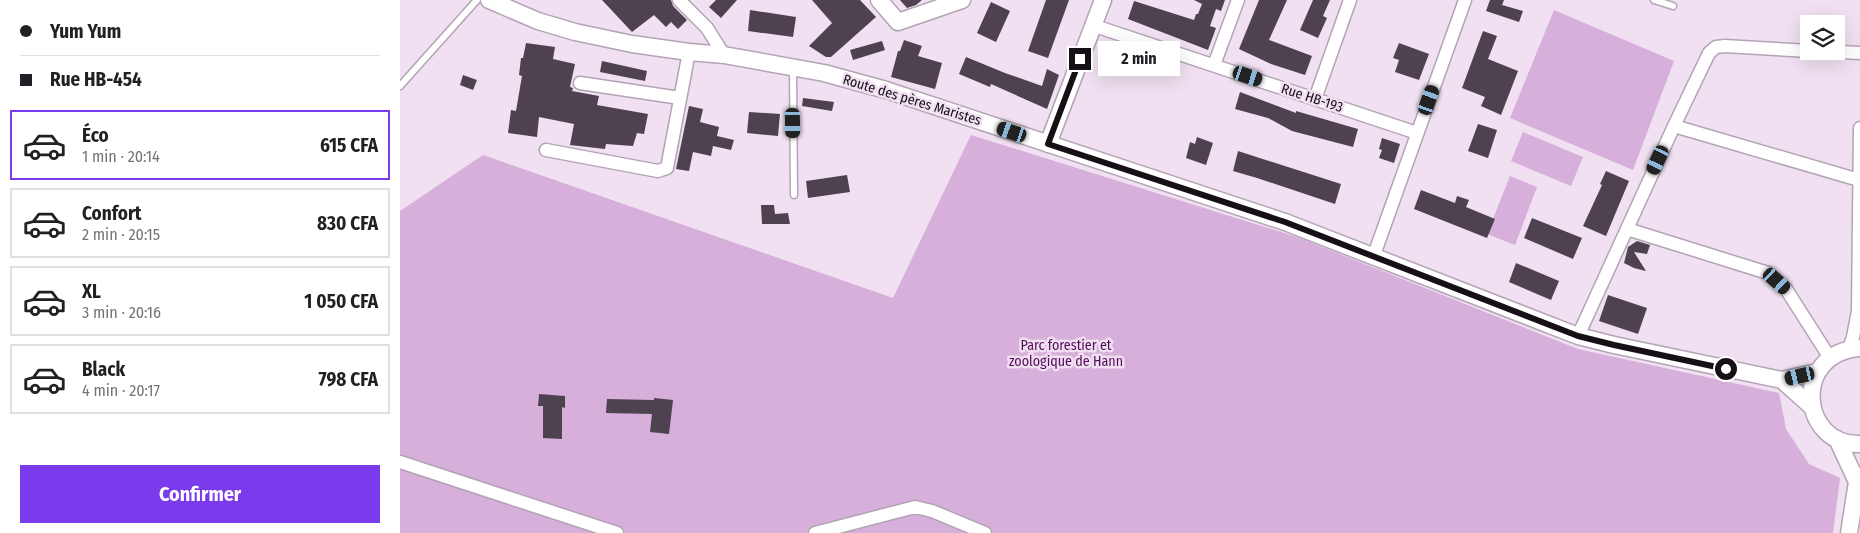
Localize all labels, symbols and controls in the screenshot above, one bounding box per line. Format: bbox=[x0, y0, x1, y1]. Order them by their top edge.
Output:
map controls bbox=[1800, 15, 1845, 60]
button: layers bbox=[1800, 15, 1845, 60]
text: Yum Yum bbox=[50, 20, 121, 43]
callout: 2 min bbox=[1098, 42, 1180, 76]
route end bbox=[1069, 48, 1091, 70]
text: 2 min bbox=[1121, 49, 1157, 68]
car bbox=[1231, 64, 1264, 88]
text: Rue HB-454 bbox=[50, 68, 142, 91]
street label: Route des pères Maristes bbox=[841, 71, 983, 129]
street label: Rue HB-193 bbox=[1279, 80, 1345, 116]
car bbox=[1417, 83, 1440, 117]
car bbox=[785, 108, 800, 138]
car bbox=[995, 120, 1028, 144]
icon: car bbox=[22, 123, 67, 168]
text: Éco bbox=[82, 124, 109, 147]
text: 615 CFA bbox=[320, 134, 378, 157]
car bbox=[1644, 143, 1671, 177]
text: 1 min · 20:14 bbox=[82, 147, 160, 166]
icon: car bbox=[22, 201, 67, 246]
text: Confort bbox=[82, 202, 142, 225]
text: 830 CFA bbox=[317, 212, 378, 235]
text: 2 min · 20:15 bbox=[82, 225, 160, 244]
car bbox=[1760, 265, 1793, 297]
icon: car bbox=[22, 279, 67, 324]
text: XL bbox=[82, 280, 101, 303]
text: 1 050 CFA bbox=[304, 290, 378, 313]
text: 3 min · 20:16 bbox=[82, 303, 161, 322]
park label: Parc forestier et zoologique de Hann bbox=[1009, 337, 1123, 370]
icon: car bbox=[22, 357, 67, 402]
text: Black bbox=[82, 358, 125, 381]
route start bbox=[1715, 358, 1737, 380]
car bbox=[1783, 365, 1816, 387]
text: 798 CFA bbox=[319, 368, 378, 391]
text: 4 min · 20:17 bbox=[82, 381, 160, 400]
button: Confirmer bbox=[20, 465, 380, 523]

